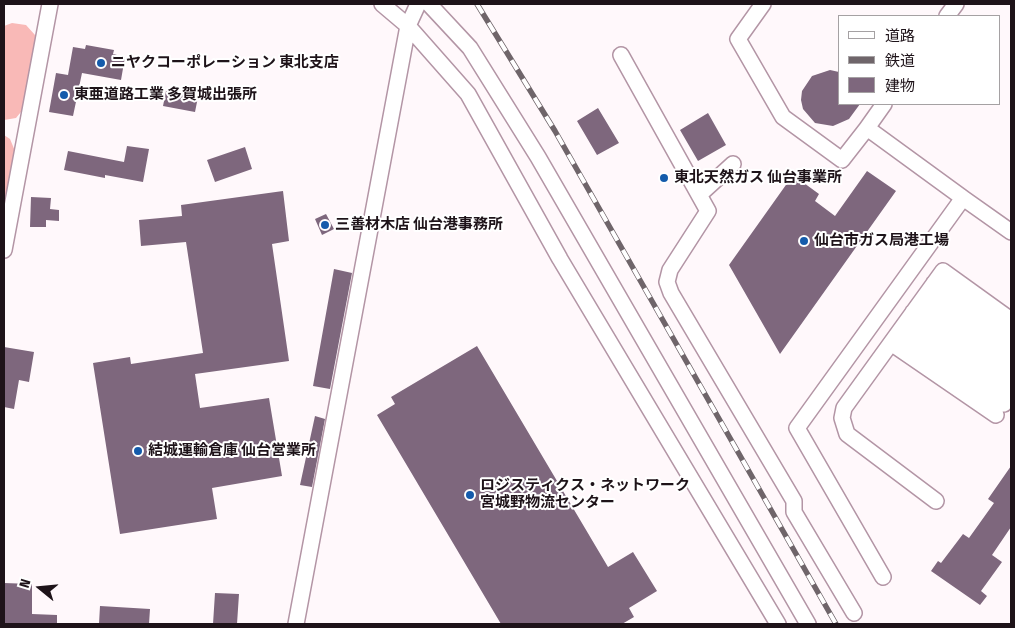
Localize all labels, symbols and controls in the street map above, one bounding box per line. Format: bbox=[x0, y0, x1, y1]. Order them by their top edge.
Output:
legend bbox=[838, 15, 1000, 105]
text: 道路 bbox=[885, 27, 915, 45]
text: 鉄道 bbox=[885, 52, 915, 70]
place label: ニヤクコーポレーション 東北支店 bbox=[111, 54, 339, 72]
marker: ニヤクコーポレーション 東北支店 bbox=[95, 57, 107, 69]
text: 建物 bbox=[885, 77, 915, 95]
place label: 東亜道路工業 多賀城出張所 bbox=[74, 86, 257, 104]
marker: 東亜道路工業 多賀城出張所 bbox=[58, 89, 70, 101]
place label: 東北天然ガス 仙台事業所 bbox=[674, 169, 842, 187]
marker: 東北天然ガス 仙台事業所 bbox=[658, 172, 670, 184]
place label: 三善材木店 仙台港事務所 bbox=[335, 216, 503, 234]
marker: 三善材木店 仙台港事務所 bbox=[319, 219, 331, 231]
place label: 仙台市ガス局港工場 bbox=[814, 232, 949, 250]
marker: 仙台市ガス局港工場 bbox=[798, 235, 810, 247]
place label: 結城運輸倉庫 仙台営業所 bbox=[148, 442, 316, 460]
marker: 結城運輸倉庫 仙台営業所 bbox=[132, 445, 144, 457]
place label: ロジスティクス・ネットワーク 宮城野物流センター bbox=[480, 477, 690, 512]
marker: ロジスティクス・ネットワーク 宮城野物流センター bbox=[464, 489, 476, 501]
north arrow bbox=[15, 563, 65, 613]
text: N bbox=[16, 577, 35, 590]

